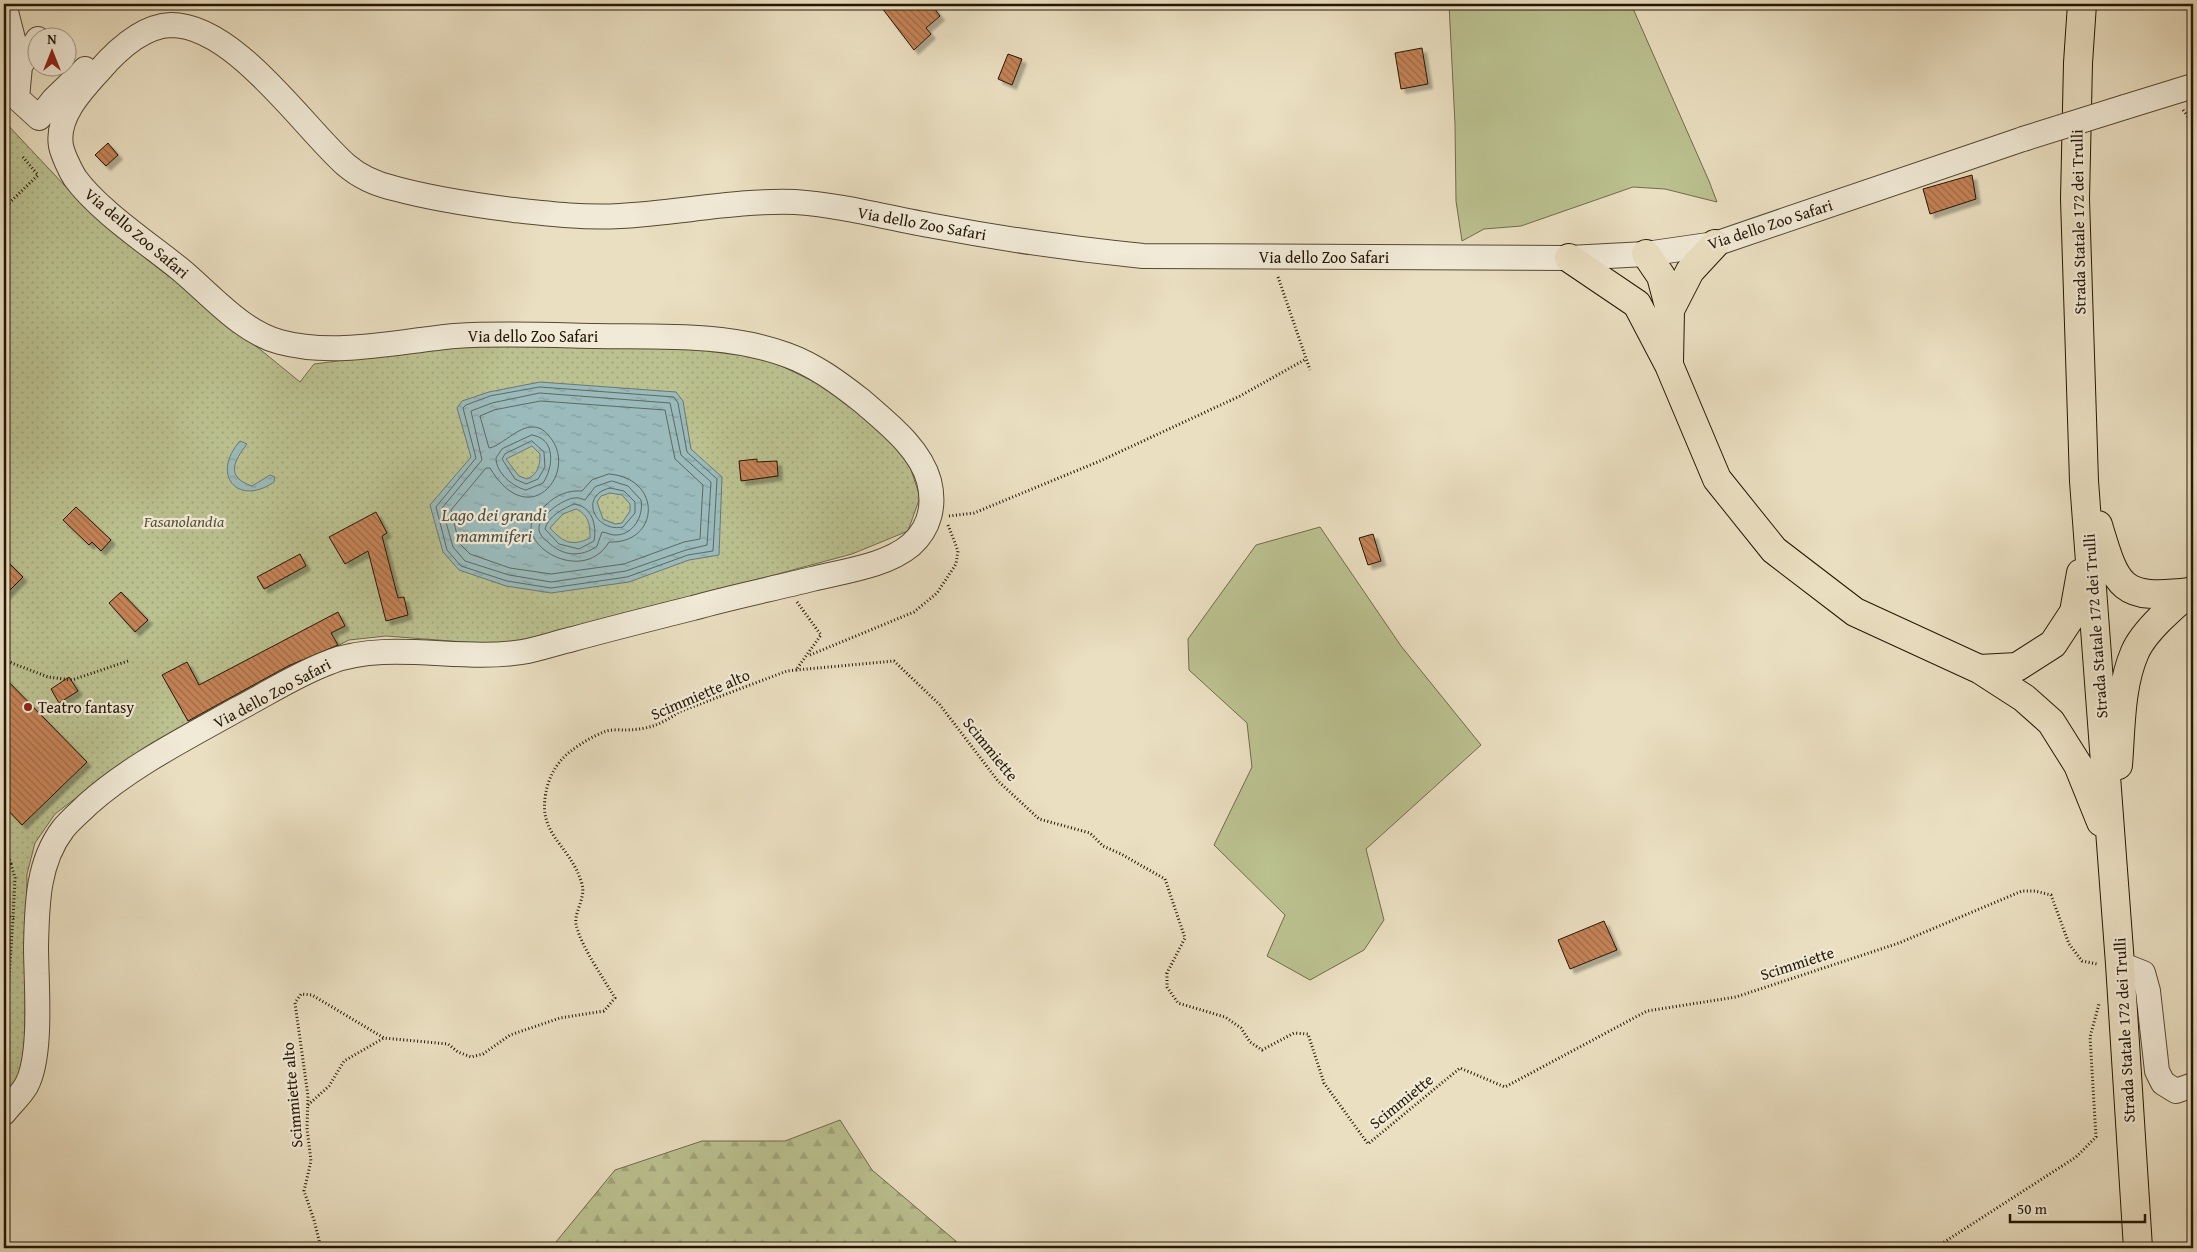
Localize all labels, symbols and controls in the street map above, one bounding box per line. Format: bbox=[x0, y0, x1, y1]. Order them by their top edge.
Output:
north arrow bbox=[28, 28, 78, 78]
text: N bbox=[47, 29, 57, 49]
street label: Strada Statale 172 dei Trulli bbox=[2064, 129, 2092, 315]
street label: Via dello Zoo Safari bbox=[79, 182, 195, 284]
street label: Via dello Zoo Safari bbox=[1704, 192, 1836, 256]
street label: Via dello Zoo Safari bbox=[856, 200, 989, 246]
street label: Via dello Zoo Safari bbox=[1259, 245, 1390, 269]
street label: Via dello Zoo Safari bbox=[468, 324, 599, 348]
water label: Lago dei grandi mammiferi bbox=[440, 501, 547, 549]
park label: Fasanolandia bbox=[143, 509, 225, 533]
street label: Strada Statale 172 dei Trulli bbox=[2077, 532, 2113, 719]
street label: Via dello Zoo Safari bbox=[209, 652, 336, 734]
street label: Scimmiette alto bbox=[647, 662, 753, 726]
place label: Teatro fantasy bbox=[38, 695, 134, 719]
marker: Teatro fantasy bbox=[22, 701, 34, 713]
street label: Scimmiette bbox=[958, 712, 1024, 786]
street label: Strada Statale 172 dei Trulli bbox=[2107, 936, 2141, 1123]
street label: Scimmiette bbox=[1757, 940, 1837, 986]
street label: Scimmiette alto bbox=[275, 1041, 309, 1149]
street label: Scimmiette bbox=[1364, 1068, 1438, 1134]
scale bar bbox=[2010, 1192, 2144, 1224]
text: 50 m bbox=[2017, 1198, 2048, 1219]

